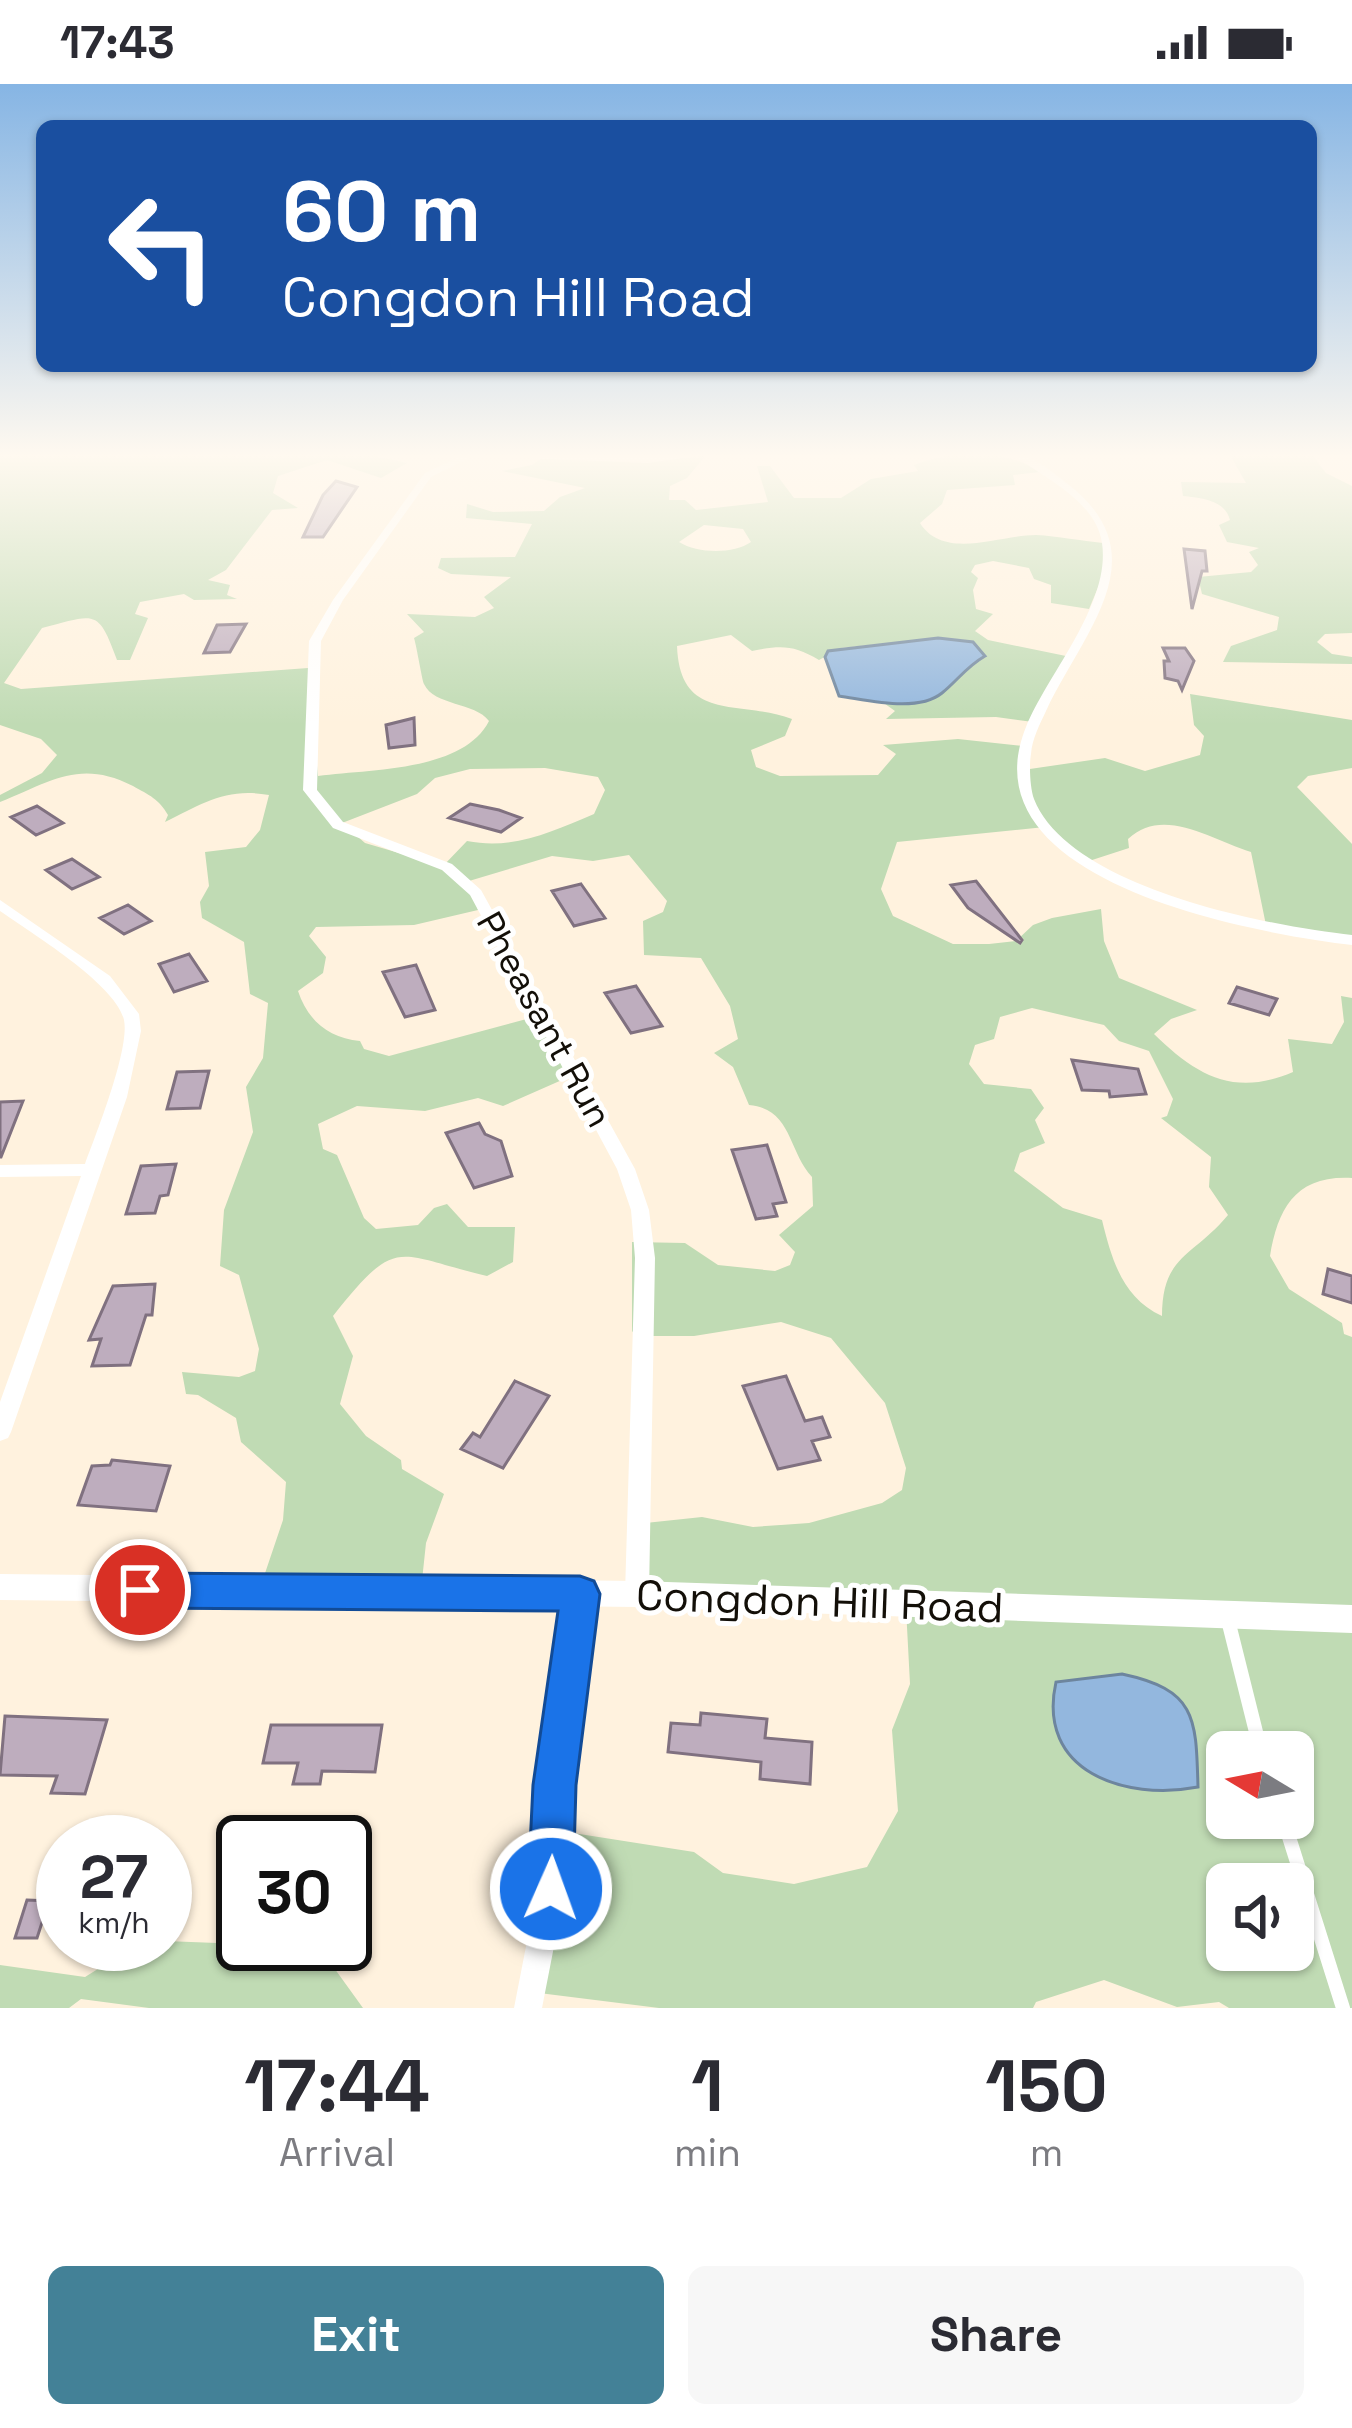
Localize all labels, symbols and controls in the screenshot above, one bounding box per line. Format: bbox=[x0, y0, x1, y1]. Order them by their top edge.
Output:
text: 17:43 bbox=[60, 14, 175, 71]
text: 60 m bbox=[282, 158, 481, 266]
icon: left bbox=[84, 168, 240, 324]
text: Congdon Hill Road bbox=[282, 263, 754, 332]
street label: Pheasant Run bbox=[466, 904, 622, 1135]
pin bbox=[89, 1539, 191, 1641]
icon: arrive bbox=[107, 1557, 173, 1623]
street label: Congdon Hill Road bbox=[635, 1569, 1005, 1634]
north arrow bbox=[1206, 1731, 1314, 1839]
map controls bbox=[1206, 1731, 1314, 1971]
speed limit sign: 30 bbox=[216, 1815, 372, 1971]
position arrow bbox=[488, 1826, 614, 1952]
text: 27 bbox=[80, 1839, 148, 1916]
button: sound bbox=[1206, 1863, 1314, 1971]
text: km/h bbox=[78, 1903, 150, 1942]
text: 17:44 bbox=[244, 2040, 430, 2132]
text: 1 bbox=[691, 2040, 724, 2132]
text: 150 bbox=[985, 2040, 1108, 2132]
text: Arrival bbox=[279, 2128, 395, 2177]
text: min bbox=[674, 2128, 741, 2177]
text: m bbox=[1030, 2128, 1063, 2177]
button: Exit bbox=[48, 2266, 664, 2404]
button: Share bbox=[688, 2266, 1304, 2404]

